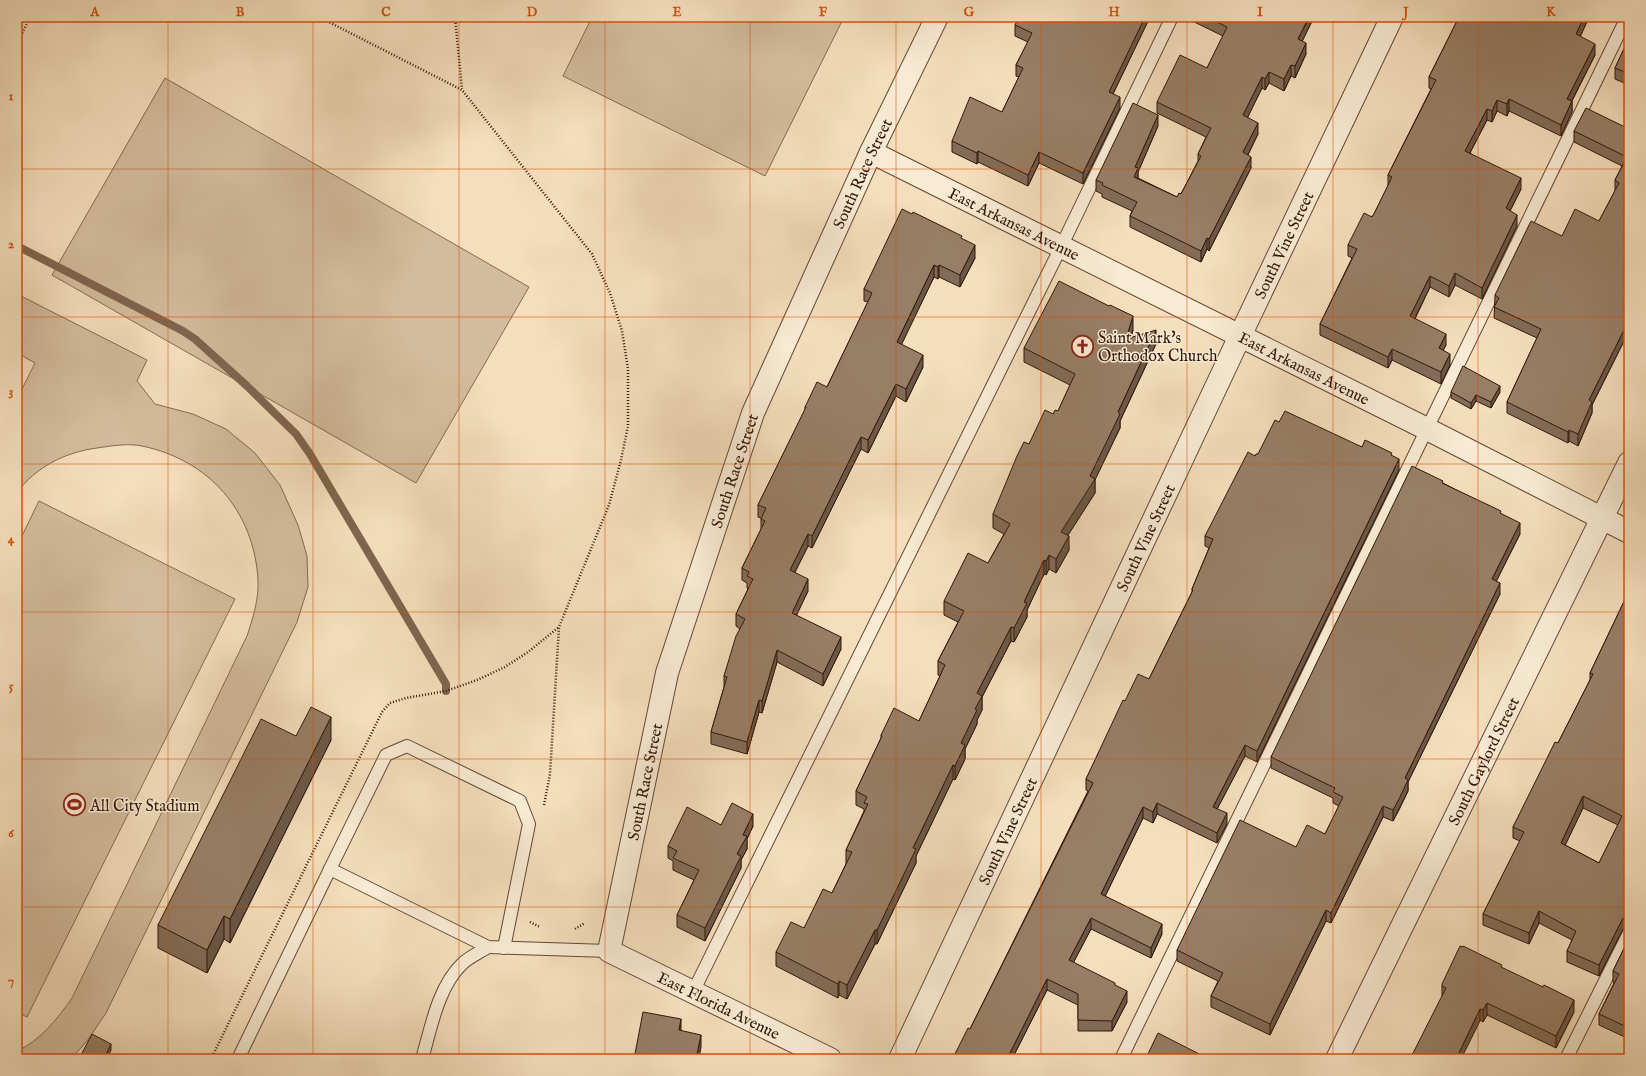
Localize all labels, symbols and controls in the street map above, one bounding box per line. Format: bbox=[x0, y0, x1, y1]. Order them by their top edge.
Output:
text: A bbox=[90, 4, 101, 21]
text: B bbox=[236, 4, 245, 21]
text: C bbox=[381, 4, 391, 21]
text: D bbox=[527, 4, 538, 21]
text: E bbox=[672, 4, 682, 21]
text: F bbox=[819, 4, 828, 21]
text: G bbox=[964, 4, 975, 21]
text: H bbox=[1108, 4, 1120, 21]
text: I bbox=[1257, 4, 1263, 21]
text: J bbox=[1401, 4, 1409, 21]
text: K bbox=[1546, 4, 1556, 21]
text: 1 bbox=[9, 88, 14, 105]
street label: South Race Street bbox=[830, 115, 898, 232]
street label: East Arkansas Avenue bbox=[944, 184, 1082, 266]
street label: South Vine Street bbox=[1251, 188, 1320, 303]
text: 2 bbox=[8, 236, 14, 253]
place label: Saint Mark's Orthodox Church bbox=[1098, 329, 1218, 367]
street label: East Arkansas Avenue bbox=[1234, 329, 1372, 411]
church icon: Saint Mark's Orthodox Church bbox=[1070, 333, 1096, 359]
text: 3 bbox=[9, 383, 14, 400]
street label: South Race Street bbox=[708, 411, 764, 531]
street label: South Vine Street bbox=[1113, 481, 1181, 596]
text: 4 bbox=[8, 531, 15, 548]
text: 5 bbox=[9, 678, 14, 695]
street label: South Gaylord Street bbox=[1445, 694, 1525, 829]
street label: South Race Street bbox=[624, 721, 668, 842]
street label: South Vine Street bbox=[975, 774, 1043, 889]
sports icon: All City Stadium bbox=[62, 792, 88, 818]
place label: All City Stadium bbox=[89, 797, 200, 817]
text: 6 bbox=[8, 825, 14, 842]
street label: East Florida Avenue bbox=[654, 969, 783, 1045]
text: 7 bbox=[8, 973, 14, 990]

